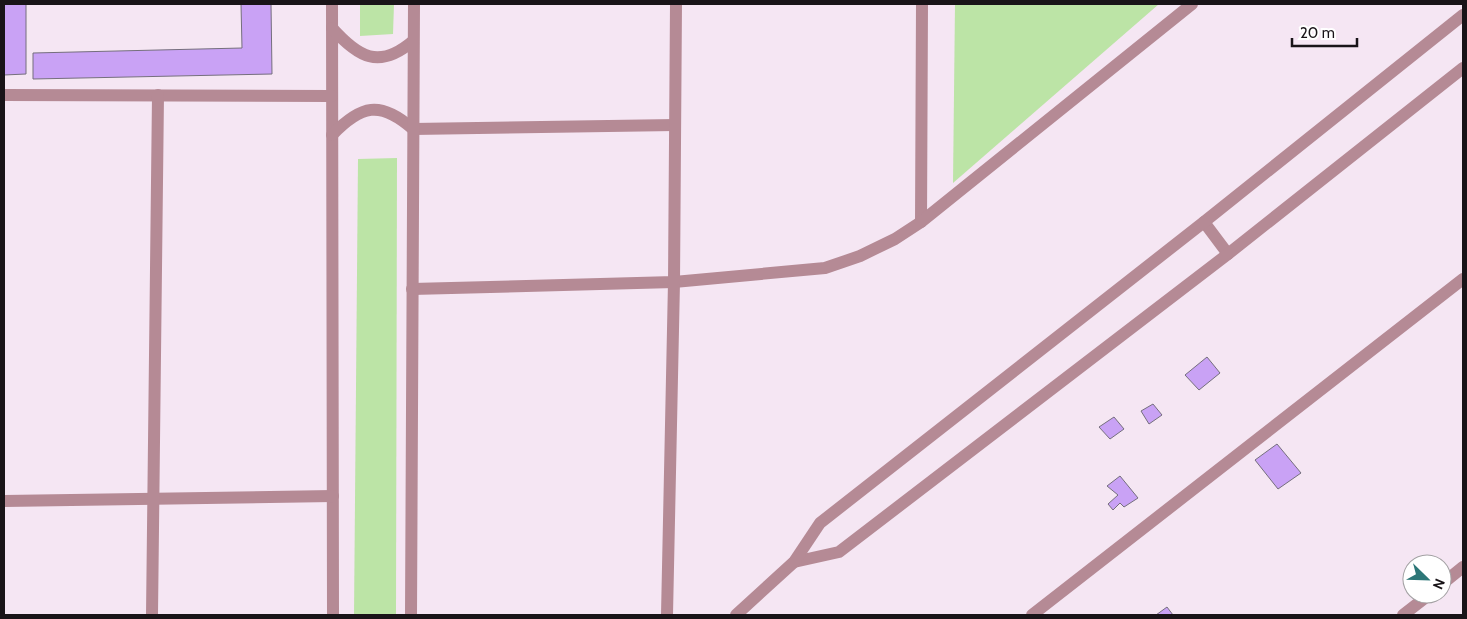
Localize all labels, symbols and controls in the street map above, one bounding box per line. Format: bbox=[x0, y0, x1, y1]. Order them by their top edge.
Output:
scale bar bbox=[1292, 15, 1357, 47]
text: 20 m bbox=[1300, 24, 1335, 42]
north arrow bbox=[1402, 554, 1452, 604]
text: N bbox=[1429, 576, 1449, 592]

